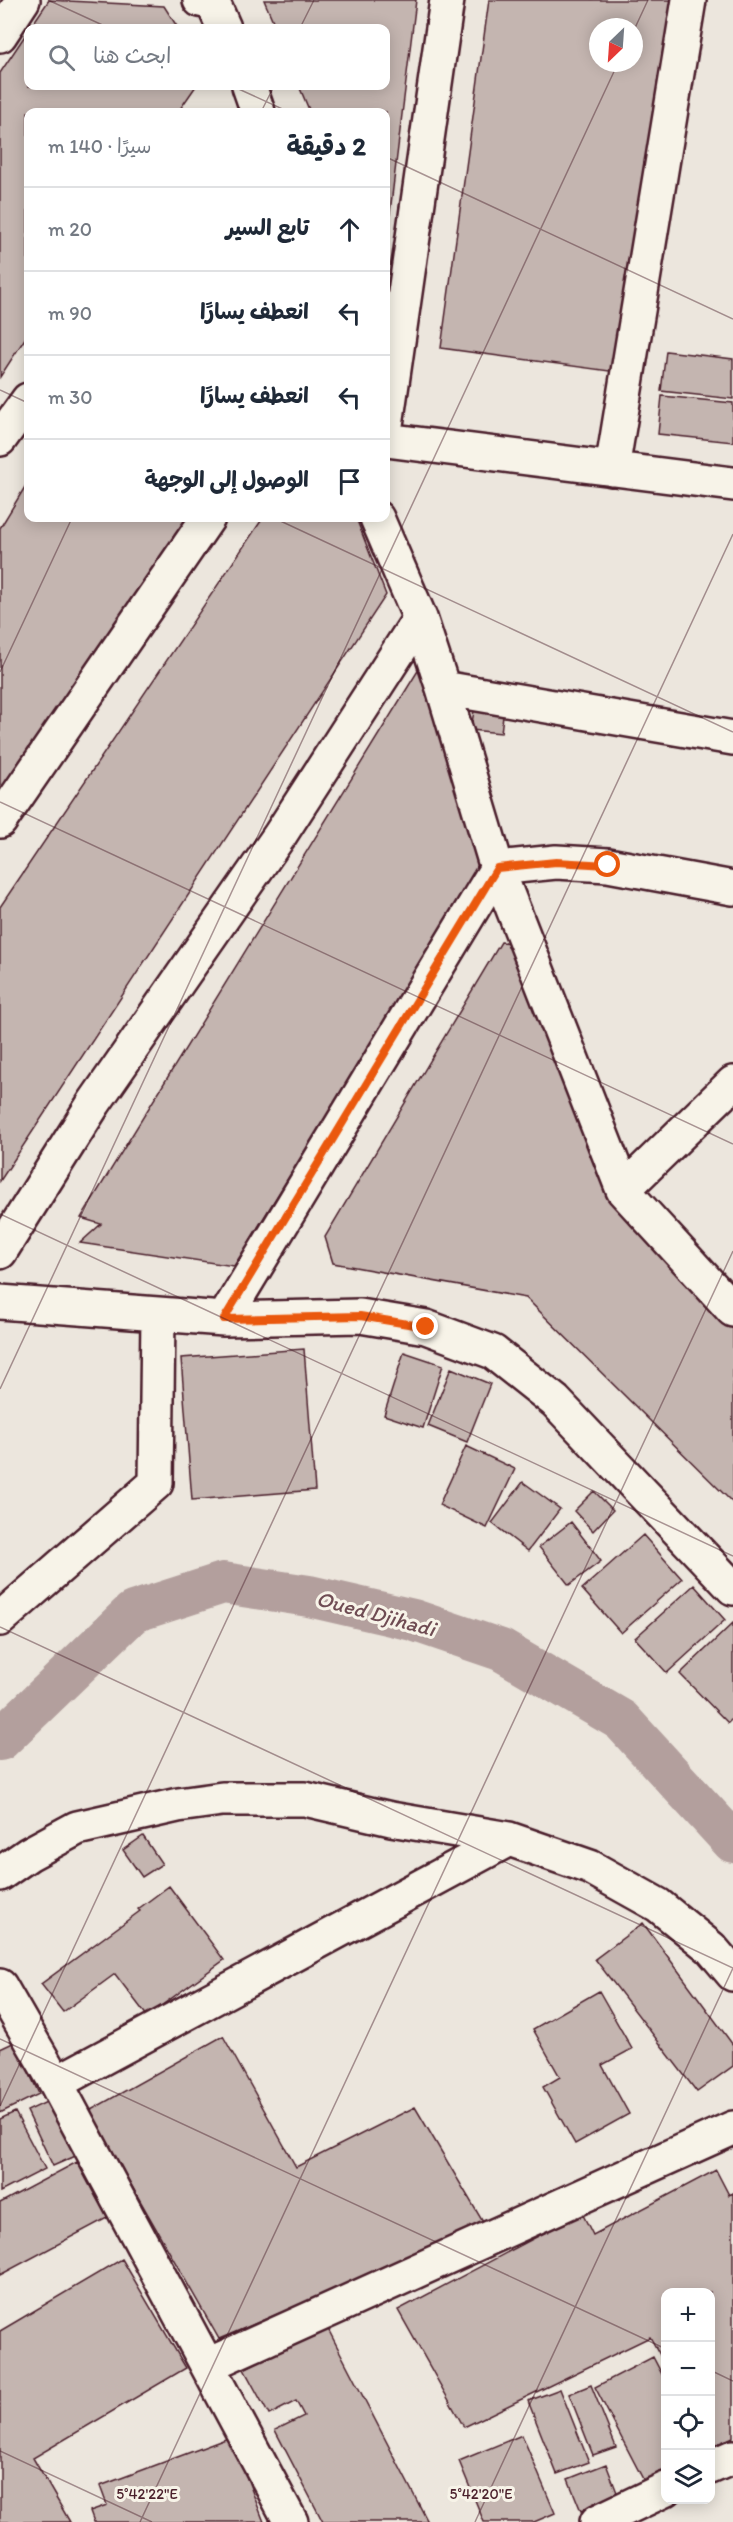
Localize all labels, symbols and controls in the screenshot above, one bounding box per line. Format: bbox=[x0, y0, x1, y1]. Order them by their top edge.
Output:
north arrow bbox=[589, 18, 643, 72]
search box bbox=[24, 24, 390, 90]
icon: search bbox=[45, 41, 78, 74]
text: ابحث هنا bbox=[93, 42, 172, 69]
text: 2 دقيقة bbox=[286, 130, 366, 162]
text: سيرًا · 140 m bbox=[48, 134, 152, 158]
icon: ahead bbox=[333, 213, 366, 246]
text: تابع السير bbox=[226, 214, 309, 241]
text: 20 m bbox=[48, 217, 92, 241]
icon: left bbox=[333, 297, 366, 330]
text: انعطف يسارًا bbox=[200, 298, 309, 325]
text: 90 m bbox=[48, 301, 92, 325]
icon: left bbox=[333, 381, 366, 414]
text: انعطف يسارًا bbox=[200, 382, 309, 409]
text: 30 m bbox=[48, 385, 93, 409]
icon: arrive bbox=[333, 465, 366, 498]
text: الوصول إلى الوجهة bbox=[144, 466, 309, 493]
route start bbox=[594, 851, 620, 877]
route end bbox=[412, 1313, 438, 1339]
water label: Oued Djihadi bbox=[313, 1585, 441, 1643]
map controls bbox=[661, 2288, 715, 2504]
button: + bbox=[661, 2288, 715, 2342]
button: − bbox=[661, 2342, 715, 2396]
button: locate bbox=[661, 2396, 715, 2450]
button: layers bbox=[661, 2450, 715, 2504]
text: 5°42'22"E bbox=[116, 2485, 178, 2503]
text: 5°42'20"E bbox=[450, 2485, 512, 2503]

